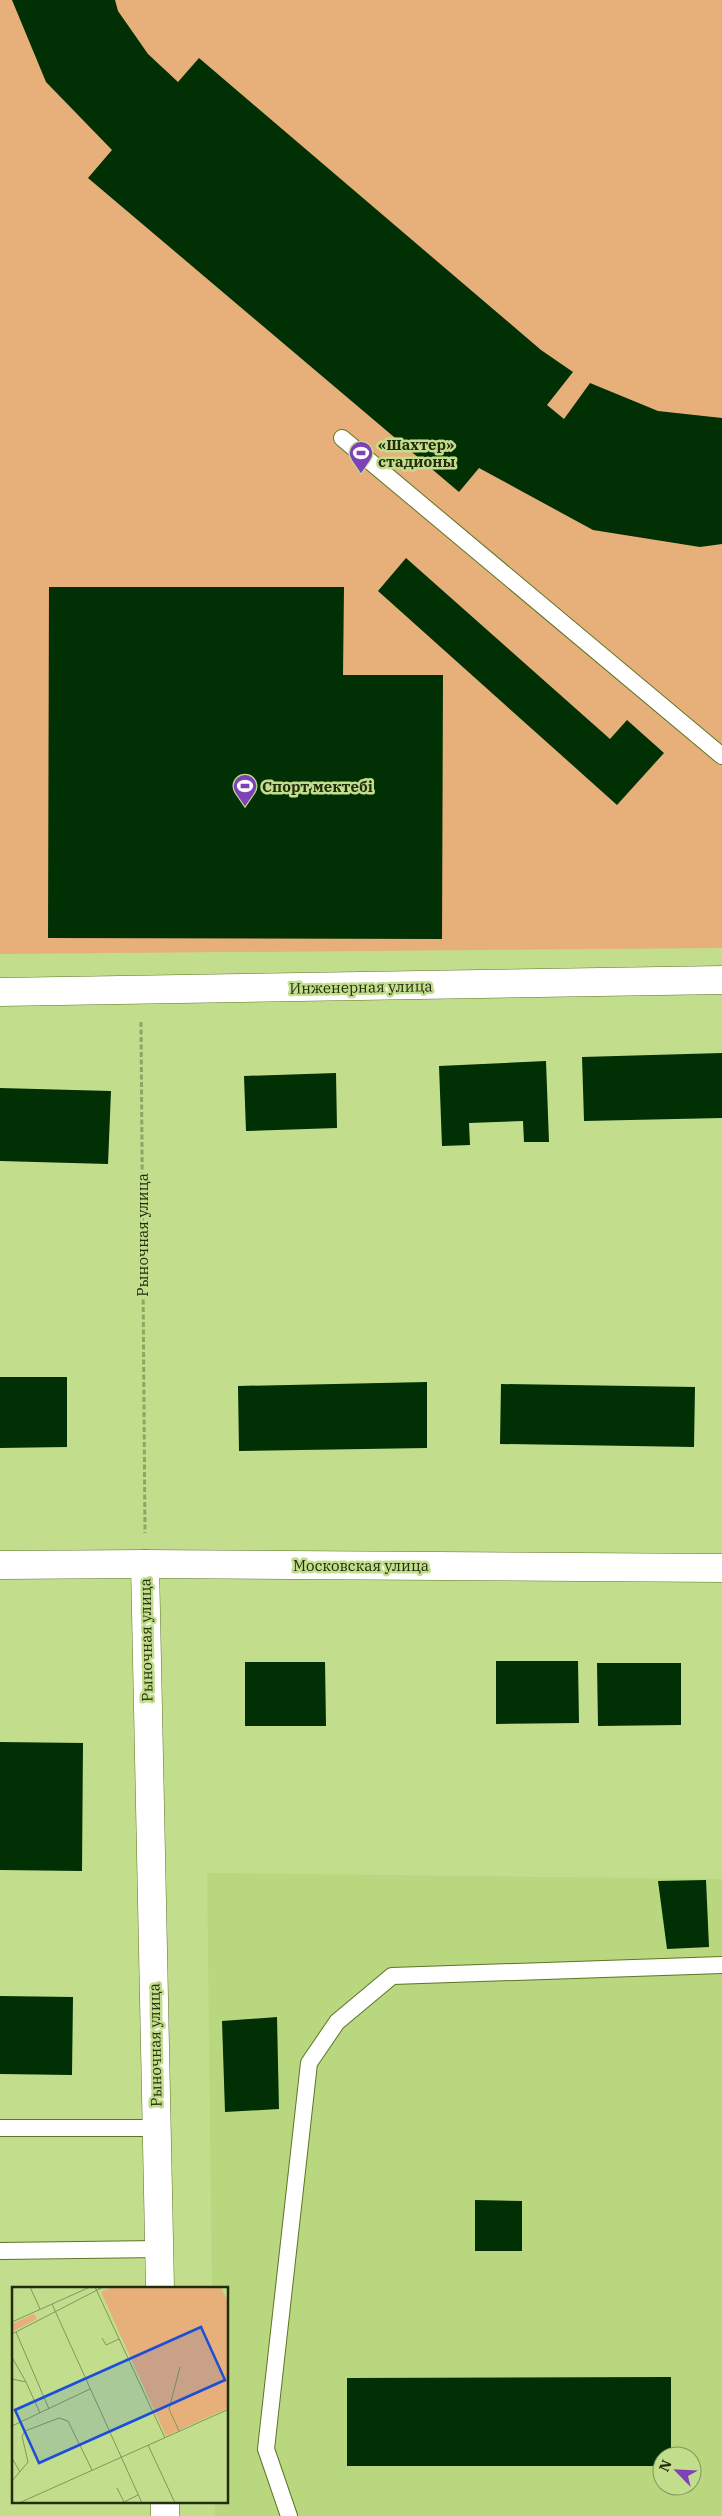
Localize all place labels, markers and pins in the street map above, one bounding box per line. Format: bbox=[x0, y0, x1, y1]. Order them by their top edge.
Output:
place label: «Шахтер» стадионы bbox=[378, 435, 456, 471]
sports icon: «Шахтер» стадионы bbox=[348, 440, 374, 474]
sports icon: Спорт мектебі bbox=[232, 773, 258, 807]
place label: Спорт мектебі bbox=[262, 777, 373, 796]

